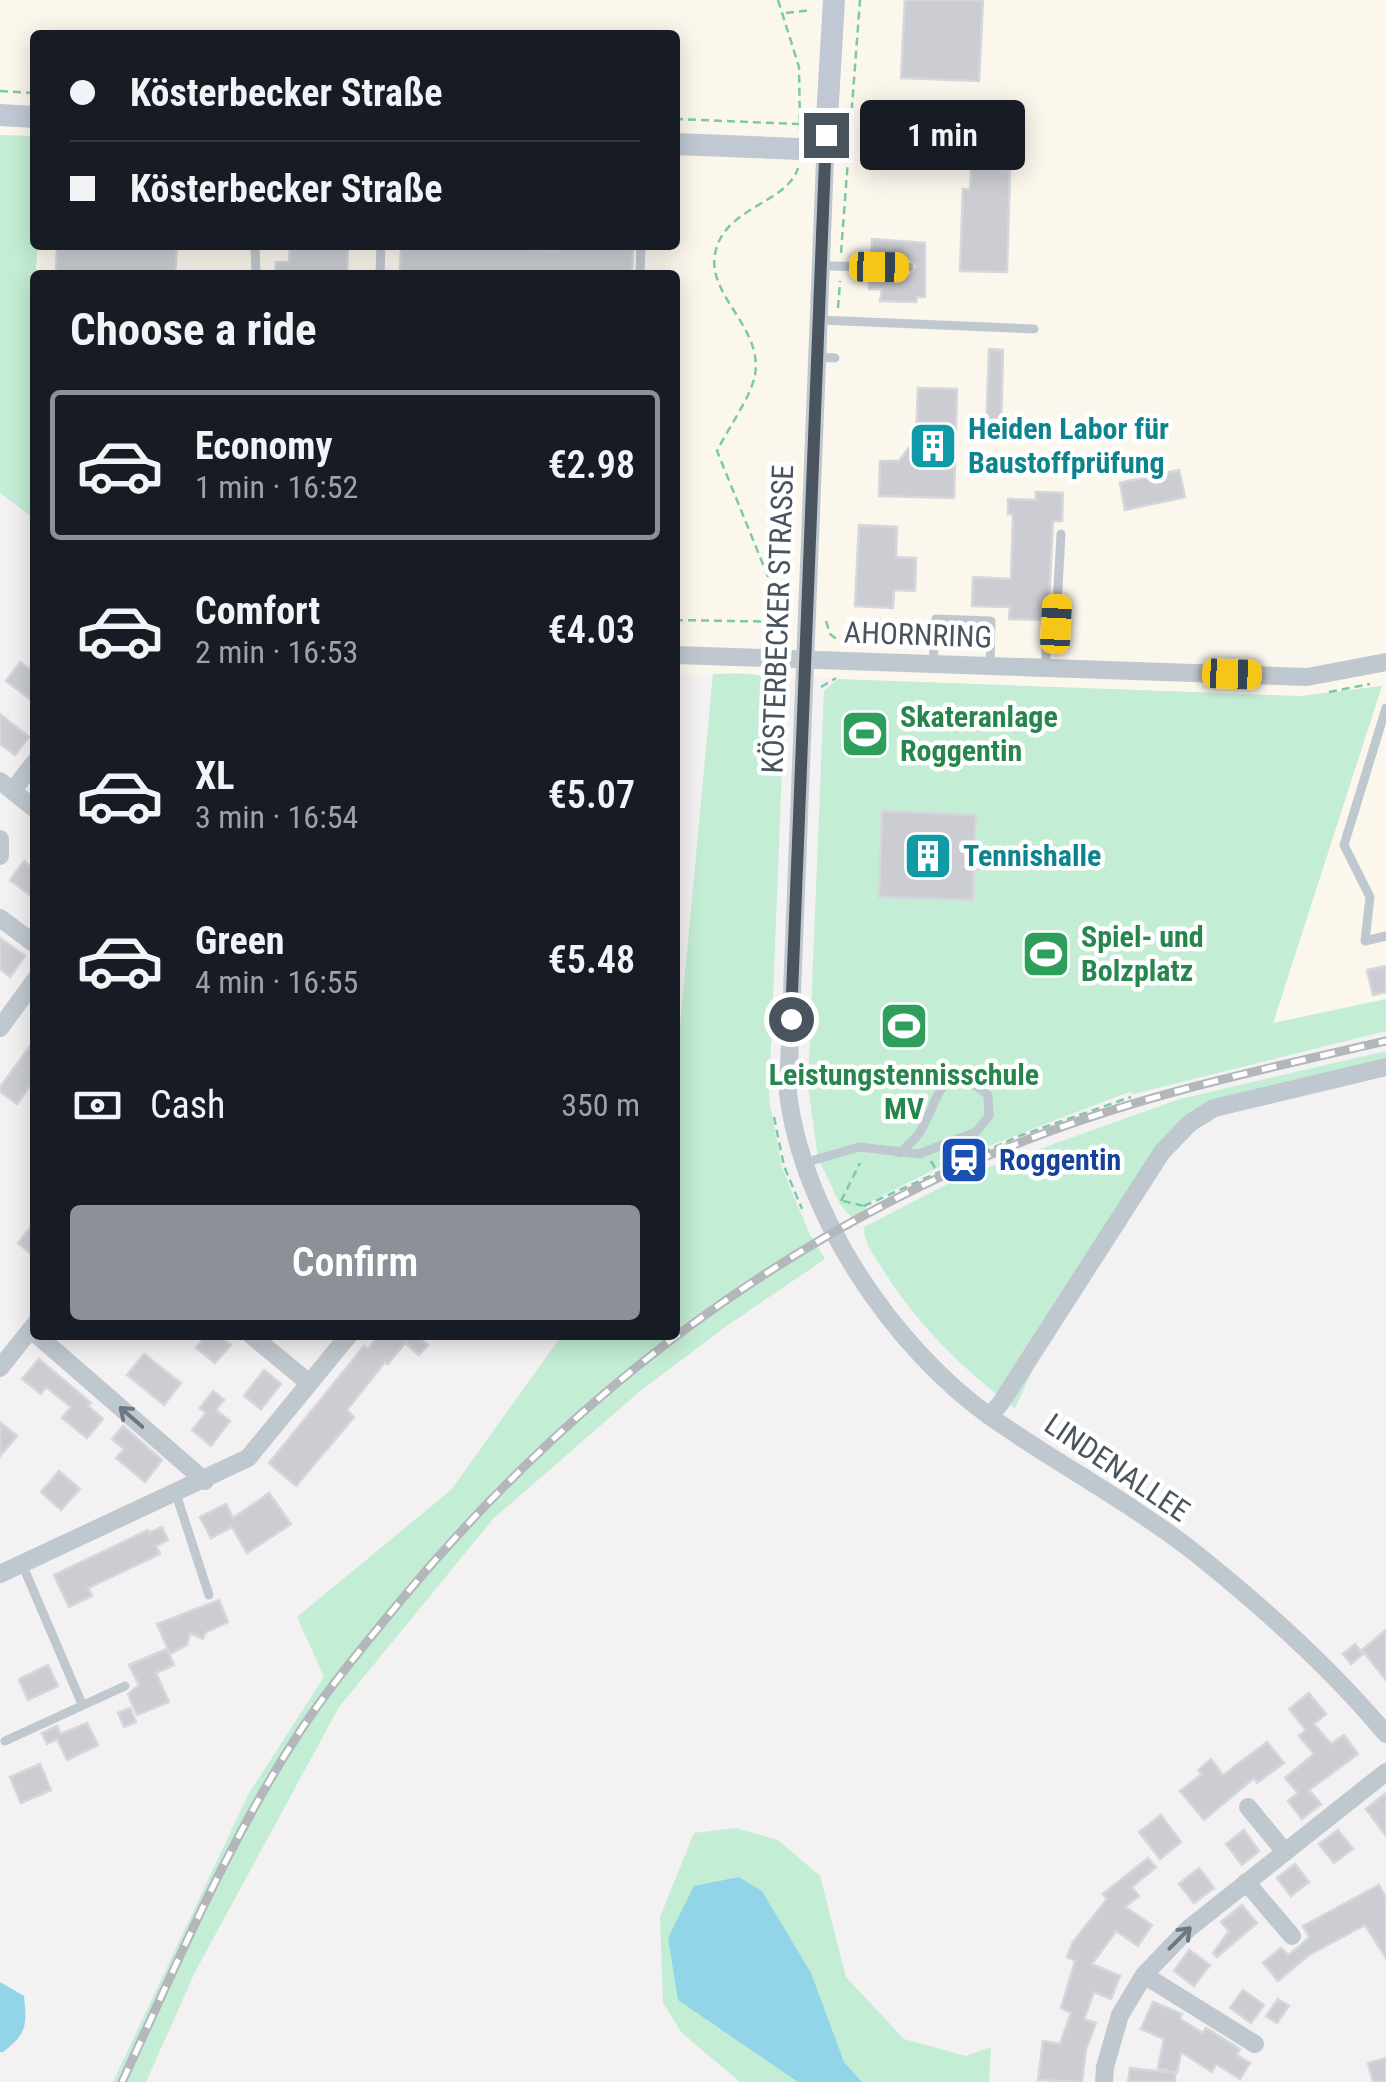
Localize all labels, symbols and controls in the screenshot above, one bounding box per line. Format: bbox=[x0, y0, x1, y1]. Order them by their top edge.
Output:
text: Kösterbecker Straße bbox=[130, 71, 442, 115]
callout: 1 min bbox=[861, 100, 1026, 170]
route end bbox=[804, 113, 849, 158]
text: 1 min bbox=[907, 116, 978, 154]
text: Kösterbecker Straße bbox=[130, 167, 442, 211]
car bbox=[849, 251, 909, 283]
text: Choose a ride bbox=[70, 303, 317, 356]
place label: Heiden Labor für Baustoffprüfung bbox=[968, 411, 1169, 480]
icon: car bbox=[75, 420, 165, 510]
building icon: Heiden Labor für Baustoffprüfung bbox=[907, 420, 959, 472]
text: Economy bbox=[195, 424, 332, 468]
text: €2.98 bbox=[548, 443, 635, 487]
street label: KÖSTERBECKER STRASSE bbox=[755, 464, 800, 774]
text: 1 min · 16:52 bbox=[195, 468, 358, 506]
icon: car bbox=[75, 585, 165, 675]
text: Comfort bbox=[195, 589, 320, 633]
car bbox=[1039, 593, 1073, 655]
text: €4.03 bbox=[548, 608, 635, 652]
street label: AHORNRING bbox=[843, 614, 993, 655]
text: 2 min · 16:53 bbox=[195, 633, 358, 671]
car bbox=[1201, 658, 1263, 690]
place label: Skateranlage Roggentin bbox=[900, 699, 1058, 768]
sports icon: Skateranlage Roggentin bbox=[839, 708, 891, 760]
icon: car bbox=[75, 750, 165, 840]
text: XL bbox=[195, 754, 234, 798]
text: €5.07 bbox=[548, 773, 635, 817]
text: 3 min · 16:54 bbox=[195, 798, 358, 836]
building icon: Tennishalle bbox=[902, 830, 954, 882]
place label: Tennishalle bbox=[963, 838, 1101, 873]
icon: car bbox=[75, 915, 165, 1005]
text: Green bbox=[195, 919, 285, 963]
place label: Spiel- und Bolzplatz bbox=[1081, 919, 1204, 988]
sports icon: Spiel- und Bolzplatz bbox=[1020, 928, 1072, 980]
text: €5.48 bbox=[548, 938, 635, 982]
text: 4 min · 16:55 bbox=[195, 963, 358, 1001]
route start bbox=[769, 997, 814, 1042]
sports icon: Leistungstennisschule MV bbox=[878, 1000, 930, 1052]
place label: Leistungstennisschule MV bbox=[769, 1057, 1039, 1126]
icon: cash bbox=[70, 1078, 125, 1133]
text: Cash bbox=[150, 1083, 225, 1127]
text: 350 m bbox=[561, 1086, 640, 1124]
station icon: Roggentin bbox=[938, 1134, 990, 1186]
place label: Roggentin bbox=[999, 1142, 1121, 1177]
button: Confirm bbox=[70, 1205, 640, 1320]
one-way arrow bbox=[119, 1405, 144, 1428]
street label: LINDENALLEE bbox=[1038, 1406, 1196, 1529]
one-way arrow bbox=[1168, 1927, 1192, 1951]

